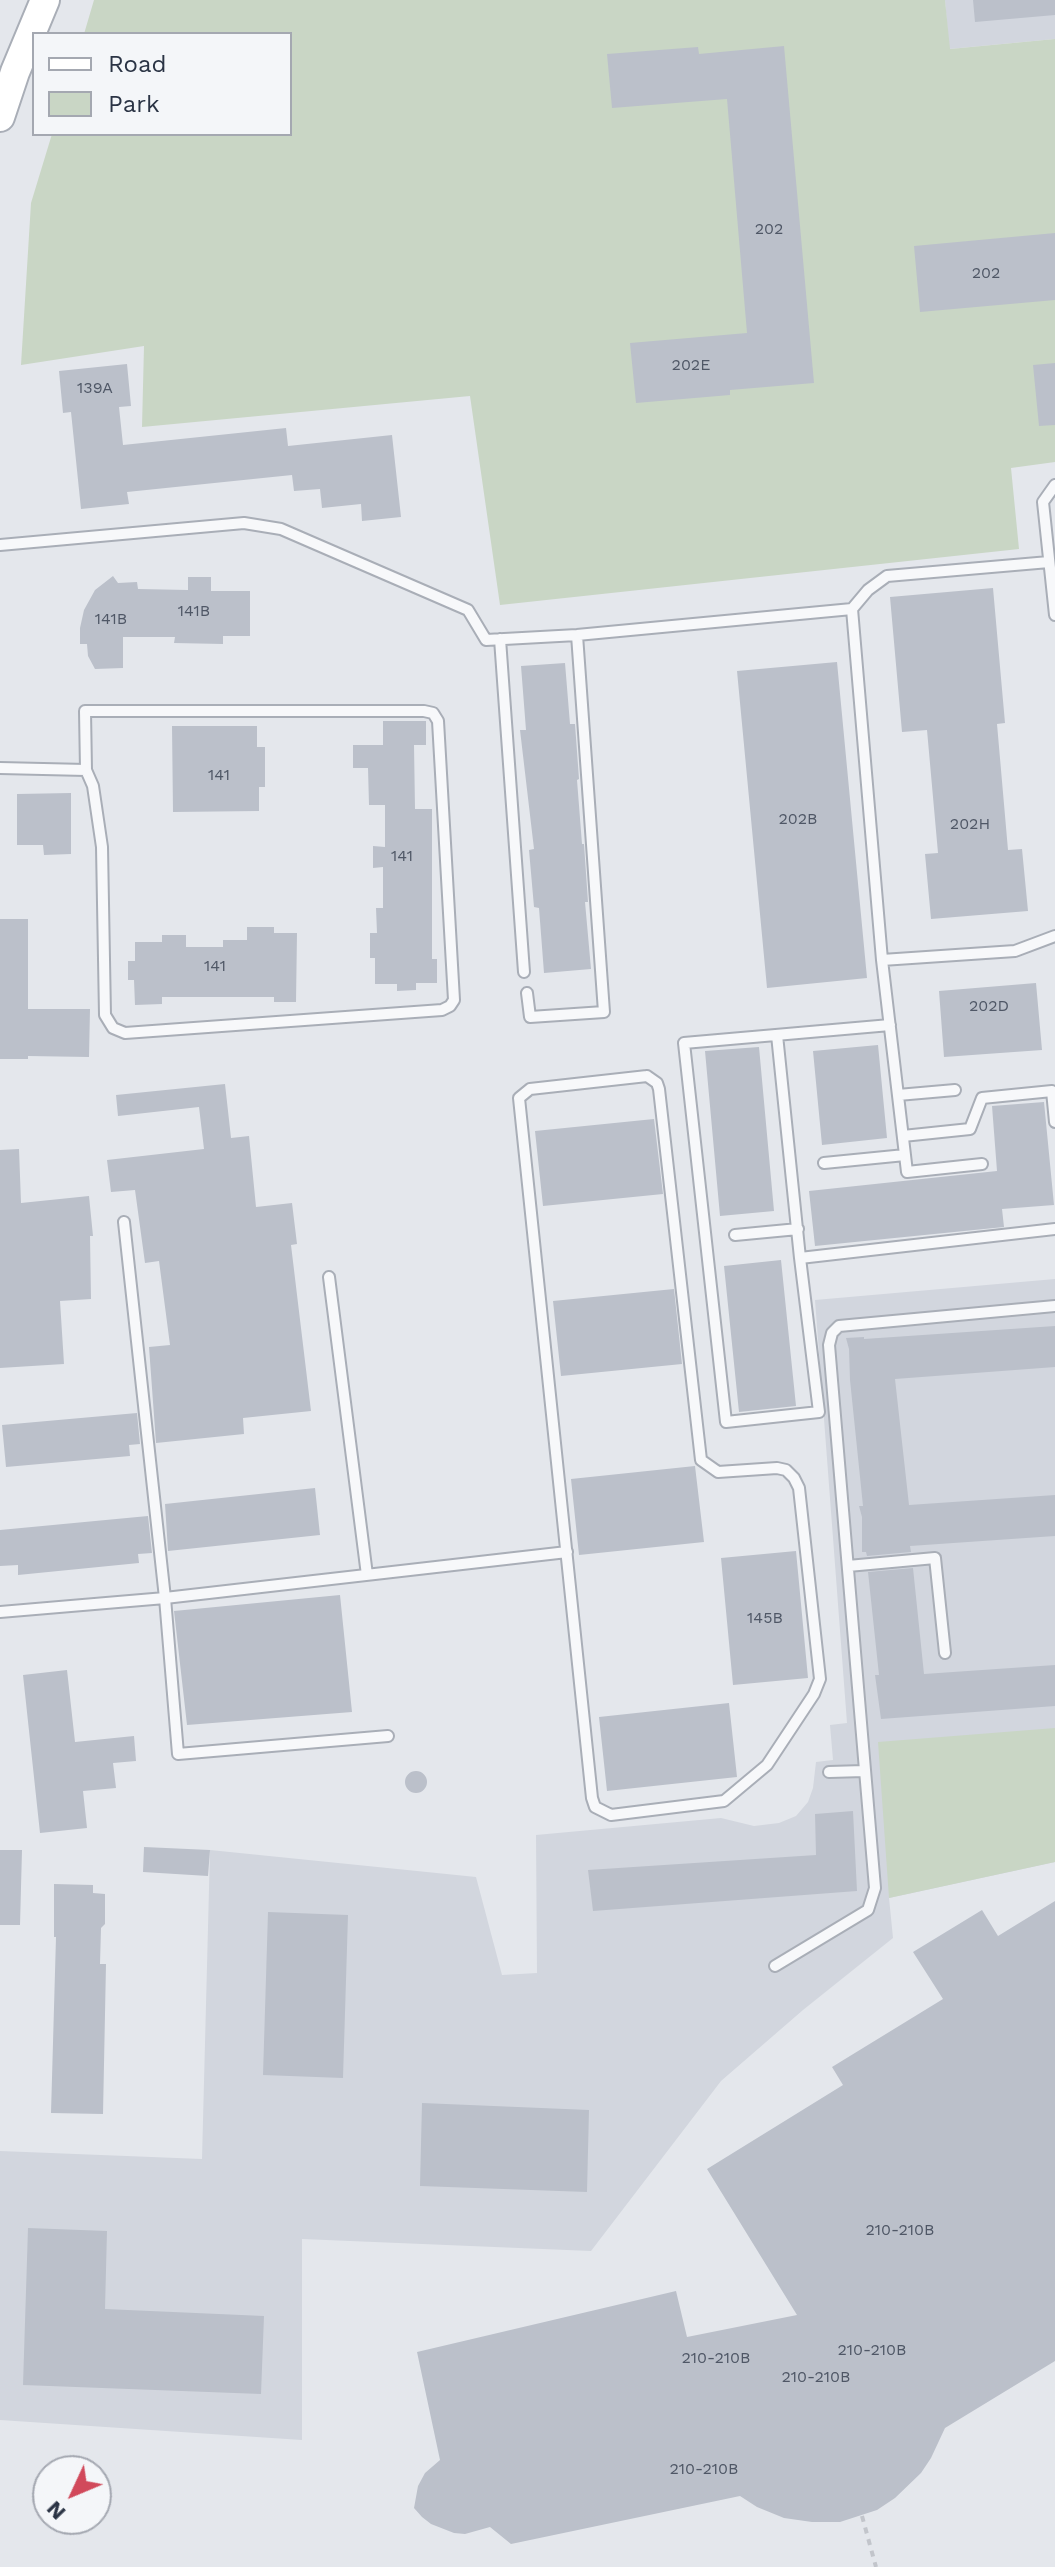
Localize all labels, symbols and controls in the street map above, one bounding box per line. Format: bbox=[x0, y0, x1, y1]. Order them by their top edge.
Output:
legend bbox=[32, 32, 292, 136]
text: Road bbox=[108, 50, 167, 78]
text: Park bbox=[108, 90, 160, 118]
house number: 202 bbox=[755, 219, 783, 239]
house number: 202 bbox=[972, 263, 1000, 283]
house number: 202E bbox=[672, 355, 710, 375]
house number: 139A bbox=[77, 378, 113, 398]
house number: 141B bbox=[178, 601, 210, 621]
house number: 141B bbox=[95, 609, 127, 629]
house number: 141 bbox=[208, 765, 230, 785]
house number: 202B bbox=[778, 809, 818, 829]
house number: 202H bbox=[950, 814, 990, 834]
house number: 141 bbox=[391, 846, 413, 866]
house number: 141 bbox=[204, 956, 226, 976]
house number: 202D bbox=[969, 996, 1009, 1016]
house number: 145B bbox=[747, 1608, 783, 1628]
house number: 210-210B bbox=[865, 2220, 935, 2240]
house number: 210-210B bbox=[837, 2340, 907, 2360]
house number: 210-210B bbox=[681, 2348, 751, 2368]
house number: 210-210B bbox=[781, 2367, 851, 2387]
north arrow bbox=[32, 2455, 112, 2535]
house number: 210-210B bbox=[669, 2459, 739, 2479]
text: N bbox=[41, 2496, 70, 2525]

